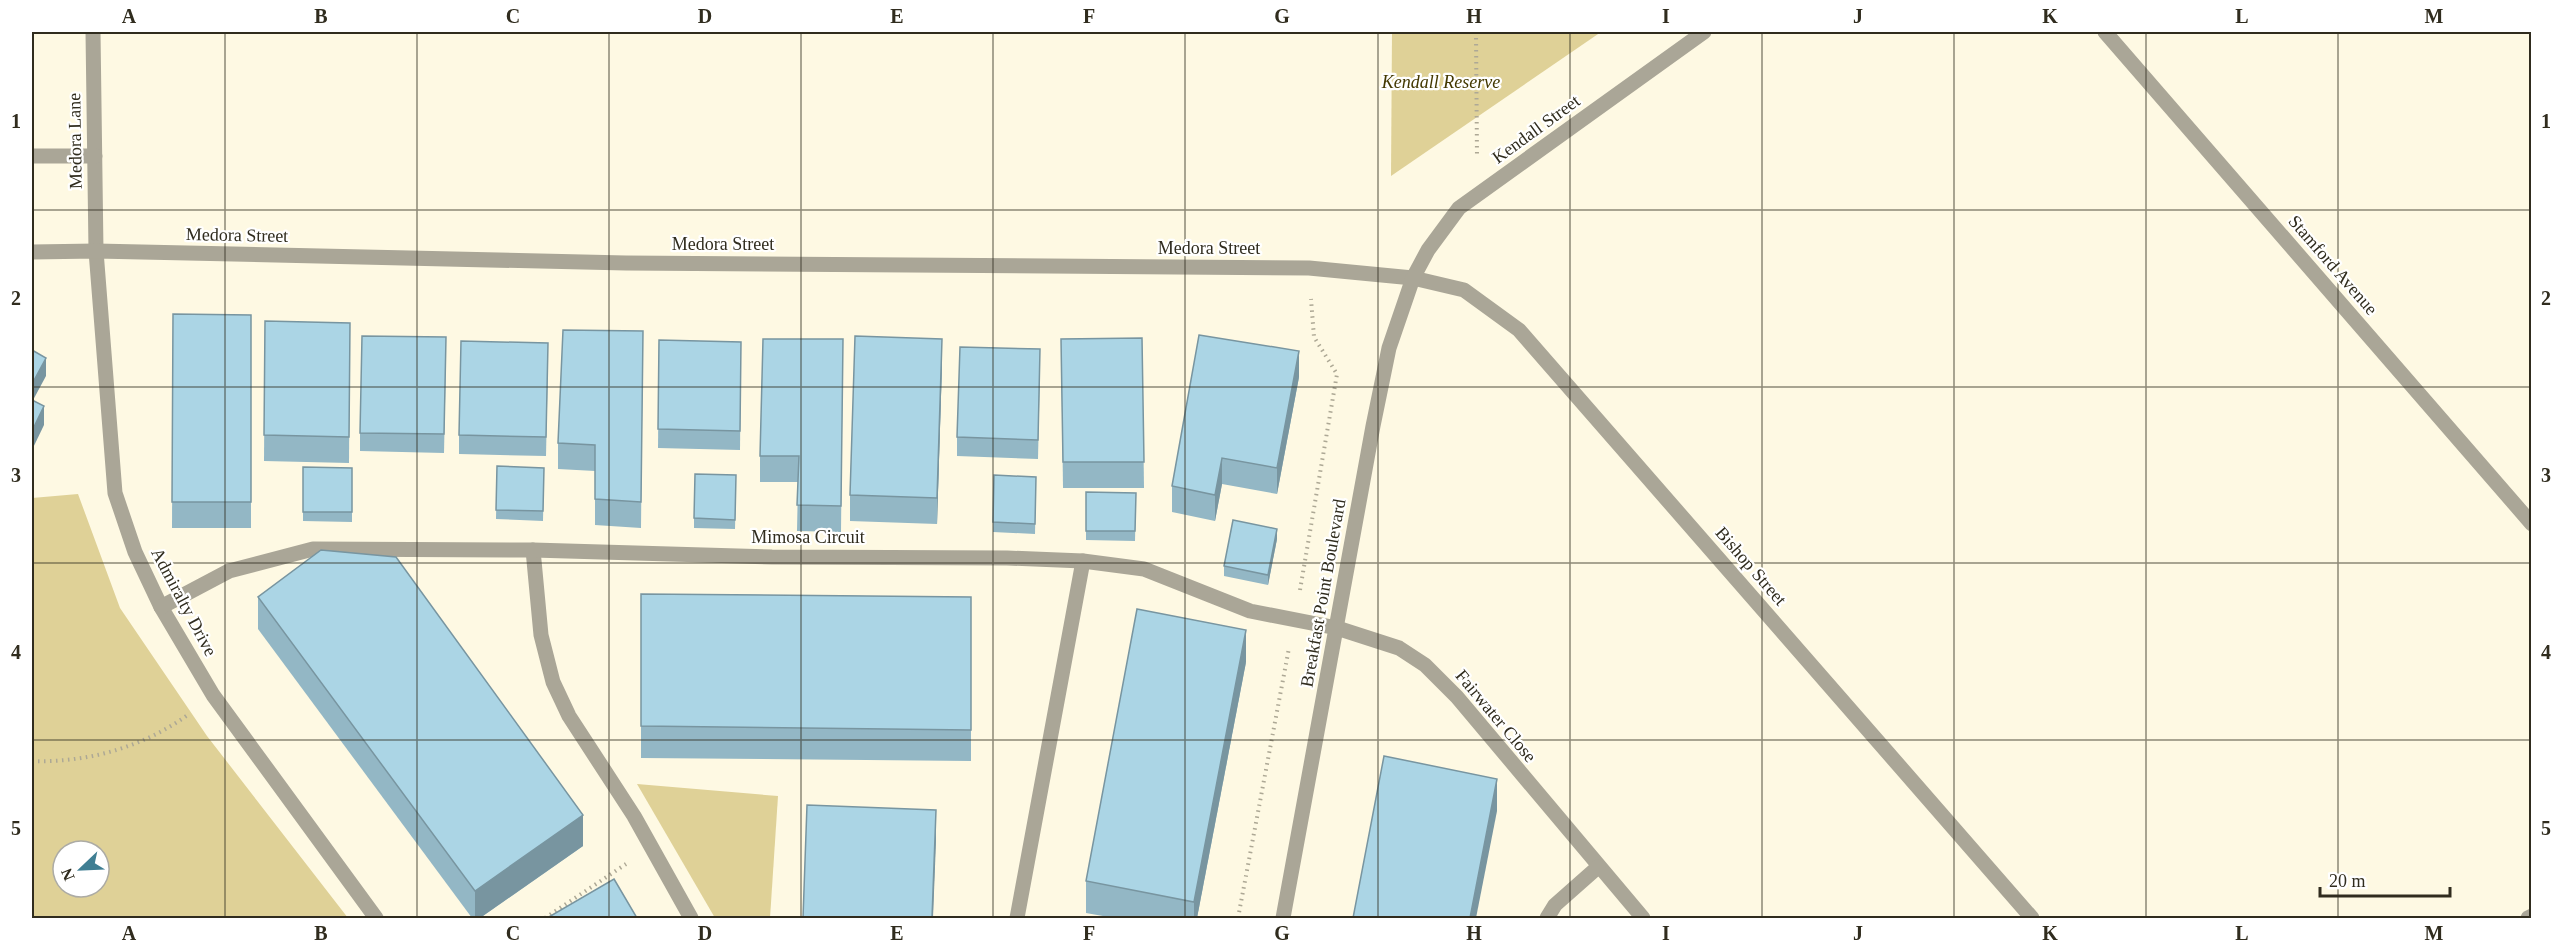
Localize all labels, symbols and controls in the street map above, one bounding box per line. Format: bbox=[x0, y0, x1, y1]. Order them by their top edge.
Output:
text: A bbox=[122, 5, 137, 27]
text: B bbox=[314, 5, 328, 27]
text: C bbox=[506, 5, 520, 27]
text: D bbox=[698, 5, 712, 27]
text: E bbox=[890, 5, 904, 27]
text: F bbox=[1083, 5, 1095, 27]
text: G bbox=[1274, 5, 1290, 27]
text: H bbox=[1466, 5, 1482, 27]
text: I bbox=[1662, 5, 1670, 27]
text: J bbox=[1853, 5, 1863, 27]
text: K bbox=[2042, 5, 2058, 27]
text: L bbox=[2235, 5, 2249, 27]
text: M bbox=[2425, 5, 2444, 27]
park label: Kendall Reserve bbox=[1381, 72, 1500, 92]
street label: Kendall Street bbox=[1488, 91, 1584, 167]
street label: Medora Lane bbox=[64, 93, 86, 189]
text: 1 bbox=[11, 110, 21, 132]
text: 1 bbox=[2541, 110, 2551, 132]
street label: Stamford Avenue bbox=[2284, 211, 2382, 319]
street label: Medora Street bbox=[186, 224, 288, 246]
street label: Medora Street bbox=[672, 234, 774, 254]
street label: Medora Street bbox=[1158, 238, 1260, 258]
text: 2 bbox=[11, 287, 21, 309]
text: 2 bbox=[2541, 287, 2551, 309]
text: 3 bbox=[11, 464, 21, 486]
text: 3 bbox=[2541, 464, 2551, 486]
street label: Breakfast Point Boulevard bbox=[1297, 497, 1349, 689]
street label: Bishop Street bbox=[1711, 523, 1791, 609]
street label: Mimosa Circuit bbox=[751, 527, 865, 547]
street label: Admiralty Drive bbox=[147, 545, 221, 659]
text: 4 bbox=[11, 641, 21, 663]
text: 4 bbox=[2541, 641, 2551, 663]
street label: Fairwater Close bbox=[1452, 666, 1540, 766]
text: 5 bbox=[11, 817, 21, 839]
text: 5 bbox=[2541, 817, 2551, 839]
north arrow bbox=[51, 839, 111, 899]
scale bar bbox=[2320, 860, 2450, 898]
text: N bbox=[57, 866, 78, 883]
text: 20 m bbox=[2329, 871, 2366, 891]
text: A bbox=[122, 922, 137, 944]
text: B bbox=[314, 922, 328, 944]
text: C bbox=[506, 922, 520, 944]
text: D bbox=[698, 922, 712, 944]
text: E bbox=[890, 922, 904, 944]
text: F bbox=[1083, 922, 1095, 944]
text: G bbox=[1274, 922, 1290, 944]
text: H bbox=[1466, 922, 1482, 944]
text: I bbox=[1662, 922, 1670, 944]
text: J bbox=[1853, 922, 1863, 944]
text: K bbox=[2042, 922, 2058, 944]
text: L bbox=[2235, 922, 2249, 944]
text: M bbox=[2425, 922, 2444, 944]

